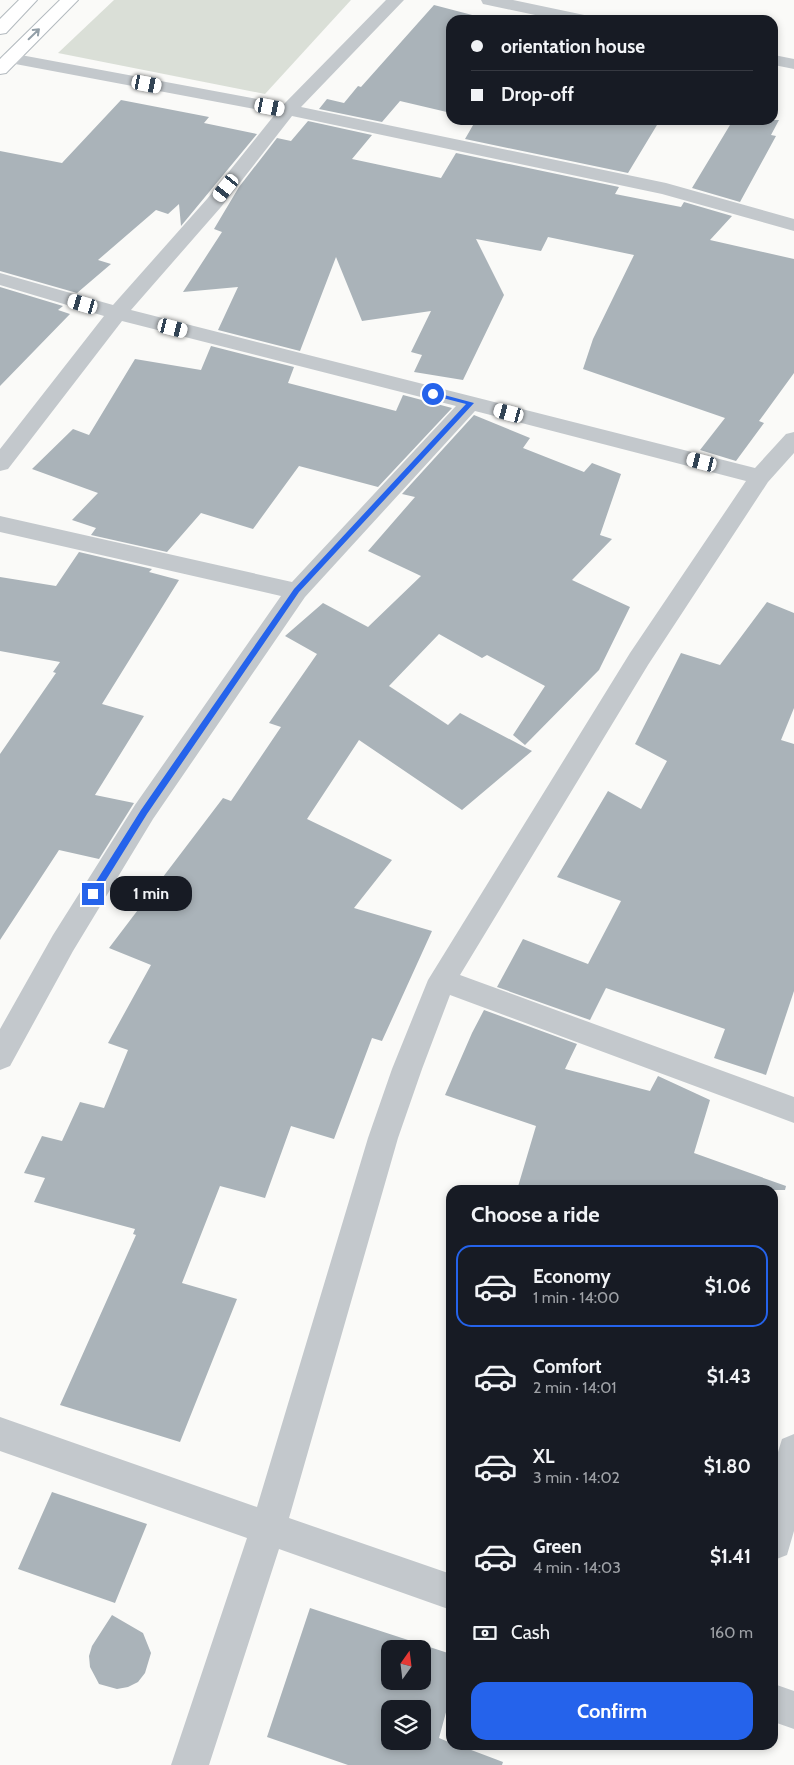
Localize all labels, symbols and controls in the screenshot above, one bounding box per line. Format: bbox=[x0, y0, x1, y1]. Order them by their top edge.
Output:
one-way arrow bbox=[28, 29, 40, 41]
text: orientation house bbox=[501, 35, 645, 58]
car bbox=[130, 74, 163, 94]
text: Drop-off bbox=[501, 83, 574, 106]
car bbox=[253, 97, 286, 117]
car bbox=[210, 172, 241, 204]
car bbox=[66, 293, 99, 315]
car bbox=[156, 317, 189, 339]
route start bbox=[422, 383, 444, 405]
car bbox=[492, 402, 525, 424]
car bbox=[685, 451, 718, 473]
callout: 1 min bbox=[110, 876, 193, 912]
route end bbox=[82, 883, 104, 905]
text: 1 min bbox=[133, 884, 169, 903]
text: Choose a ride bbox=[471, 1201, 600, 1228]
icon: car bbox=[473, 1264, 518, 1309]
text: Economy bbox=[533, 1265, 611, 1288]
text: $1.06 bbox=[705, 1275, 751, 1298]
text: 1 min · 14:00 bbox=[533, 1288, 619, 1307]
icon: car bbox=[473, 1354, 518, 1399]
text: Comfort bbox=[533, 1355, 602, 1378]
text: $1.43 bbox=[707, 1365, 751, 1388]
text: 2 min · 14:01 bbox=[533, 1378, 617, 1397]
icon: car bbox=[473, 1444, 518, 1489]
text: XL bbox=[533, 1445, 554, 1468]
text: $1.80 bbox=[704, 1455, 751, 1478]
text: 3 min · 14:02 bbox=[533, 1468, 620, 1487]
icon: car bbox=[473, 1534, 518, 1579]
text: Green bbox=[533, 1535, 582, 1558]
text: $1.41 bbox=[710, 1545, 751, 1568]
text: 4 min · 14:03 bbox=[533, 1558, 621, 1577]
icon: cash bbox=[471, 1619, 499, 1647]
text: Cash bbox=[511, 1621, 550, 1644]
text: 160 m bbox=[710, 1623, 753, 1642]
north arrow bbox=[381, 1640, 431, 1690]
map controls bbox=[381, 1640, 431, 1750]
button: Confirm bbox=[471, 1682, 753, 1740]
button: layers bbox=[381, 1700, 431, 1750]

